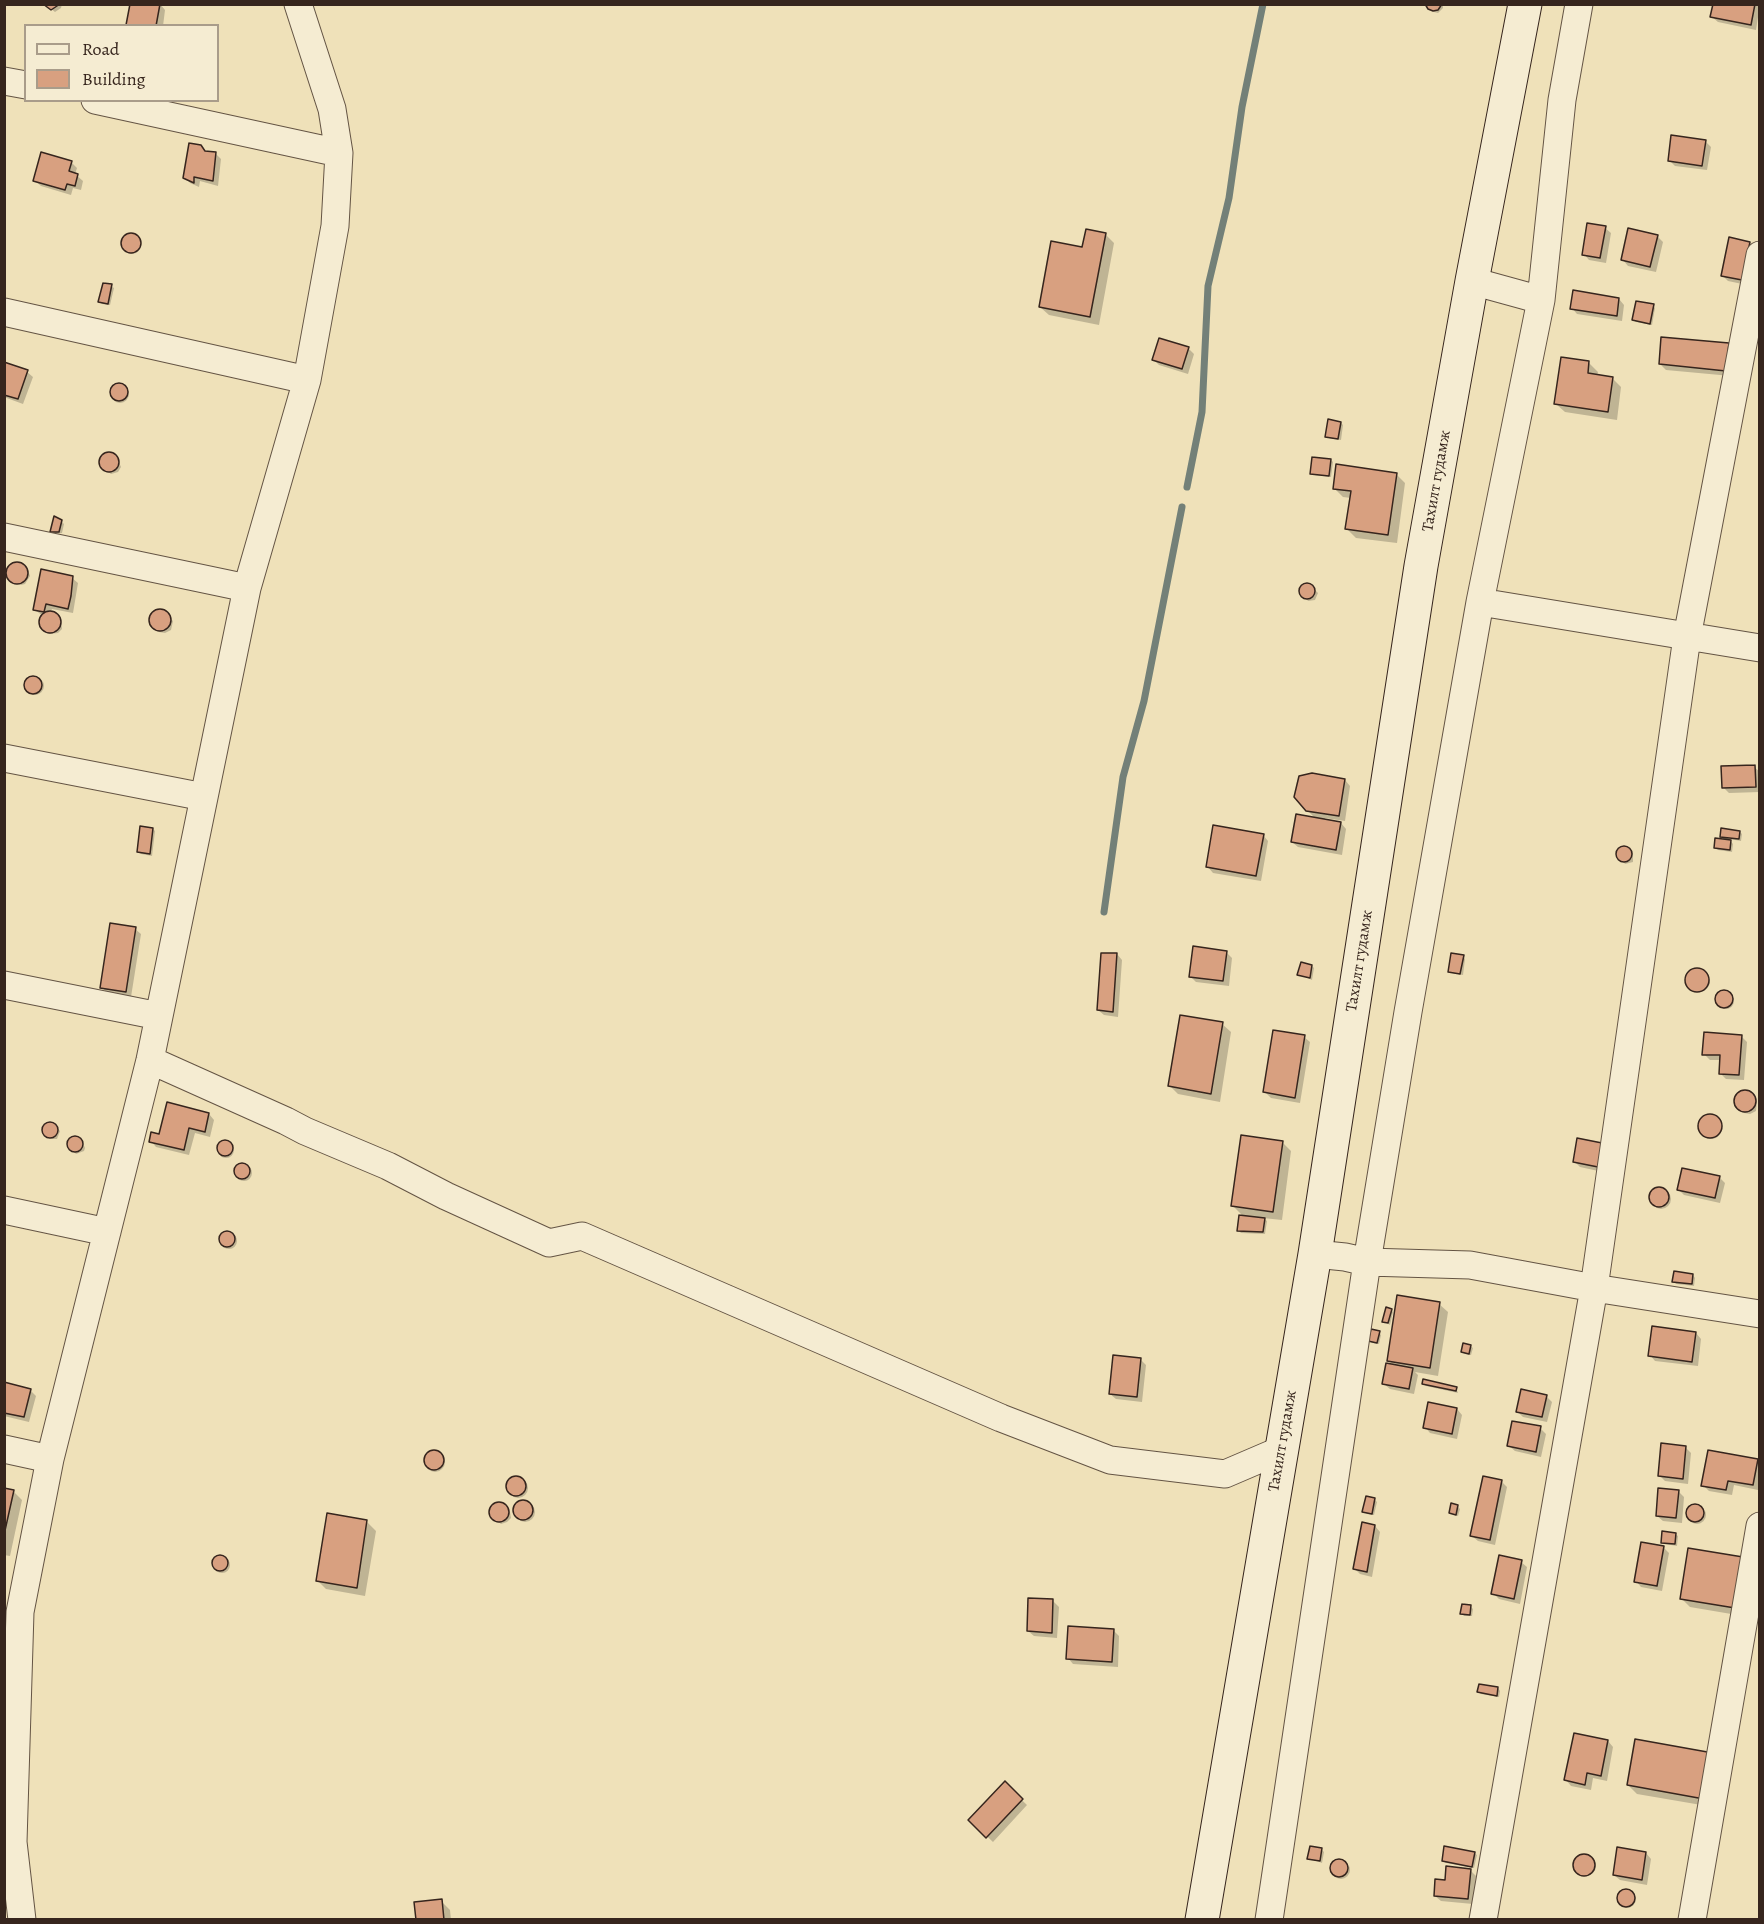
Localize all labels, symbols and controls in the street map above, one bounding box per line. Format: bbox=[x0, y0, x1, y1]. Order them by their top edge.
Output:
legend bbox=[24, 24, 219, 102]
text: Road bbox=[82, 37, 119, 61]
text: Building bbox=[82, 67, 146, 91]
street label: Тахилт гудамж bbox=[1419, 429, 1455, 533]
street label: Тахилт гудамж bbox=[1342, 909, 1378, 1013]
street label: Тахилт гудамж bbox=[1265, 1389, 1301, 1493]

